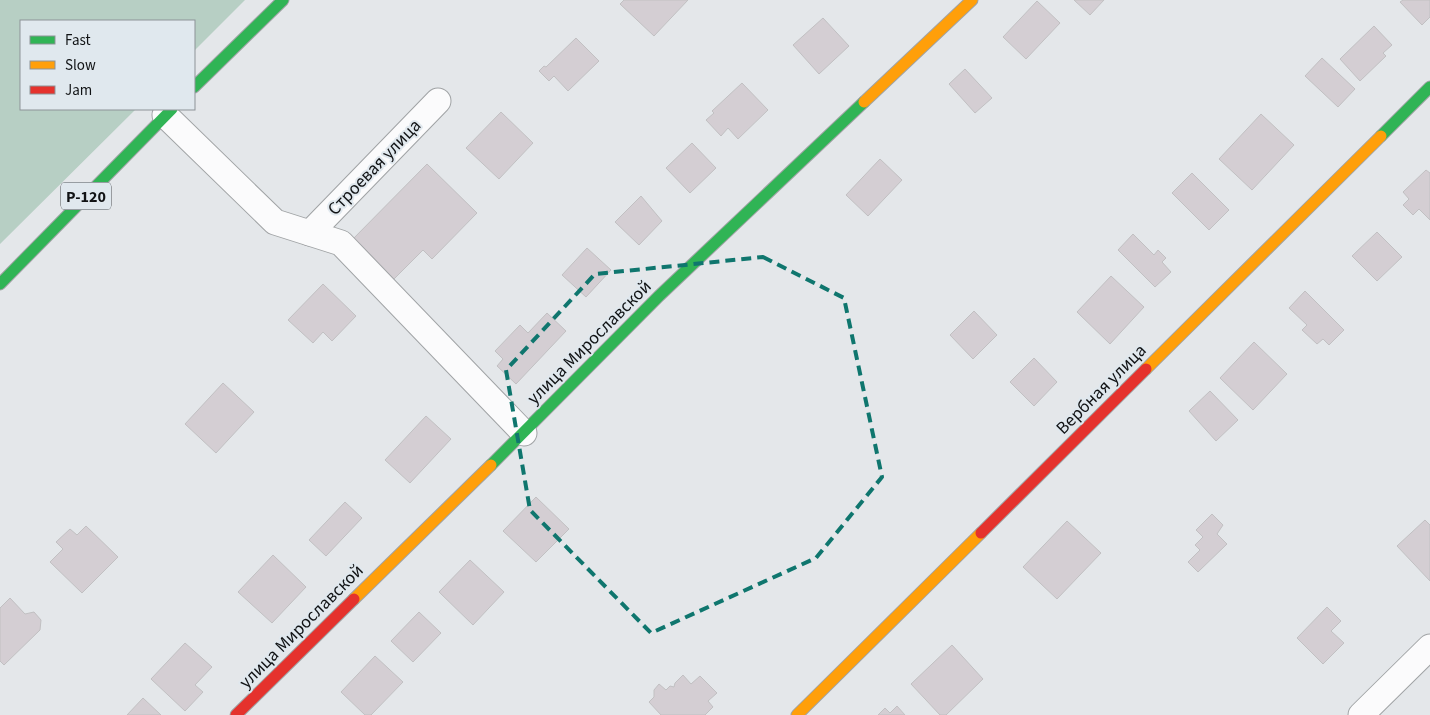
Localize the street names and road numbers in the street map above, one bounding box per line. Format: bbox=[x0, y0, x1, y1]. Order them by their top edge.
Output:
street label: Строевая улица bbox=[322, 114, 427, 221]
road number: Р-120 bbox=[61, 182, 111, 210]
street label: улица Мирославской bbox=[522, 275, 657, 410]
street label: Вербная улица bbox=[1051, 339, 1152, 440]
street label: улица Мирославской bbox=[234, 559, 369, 694]

